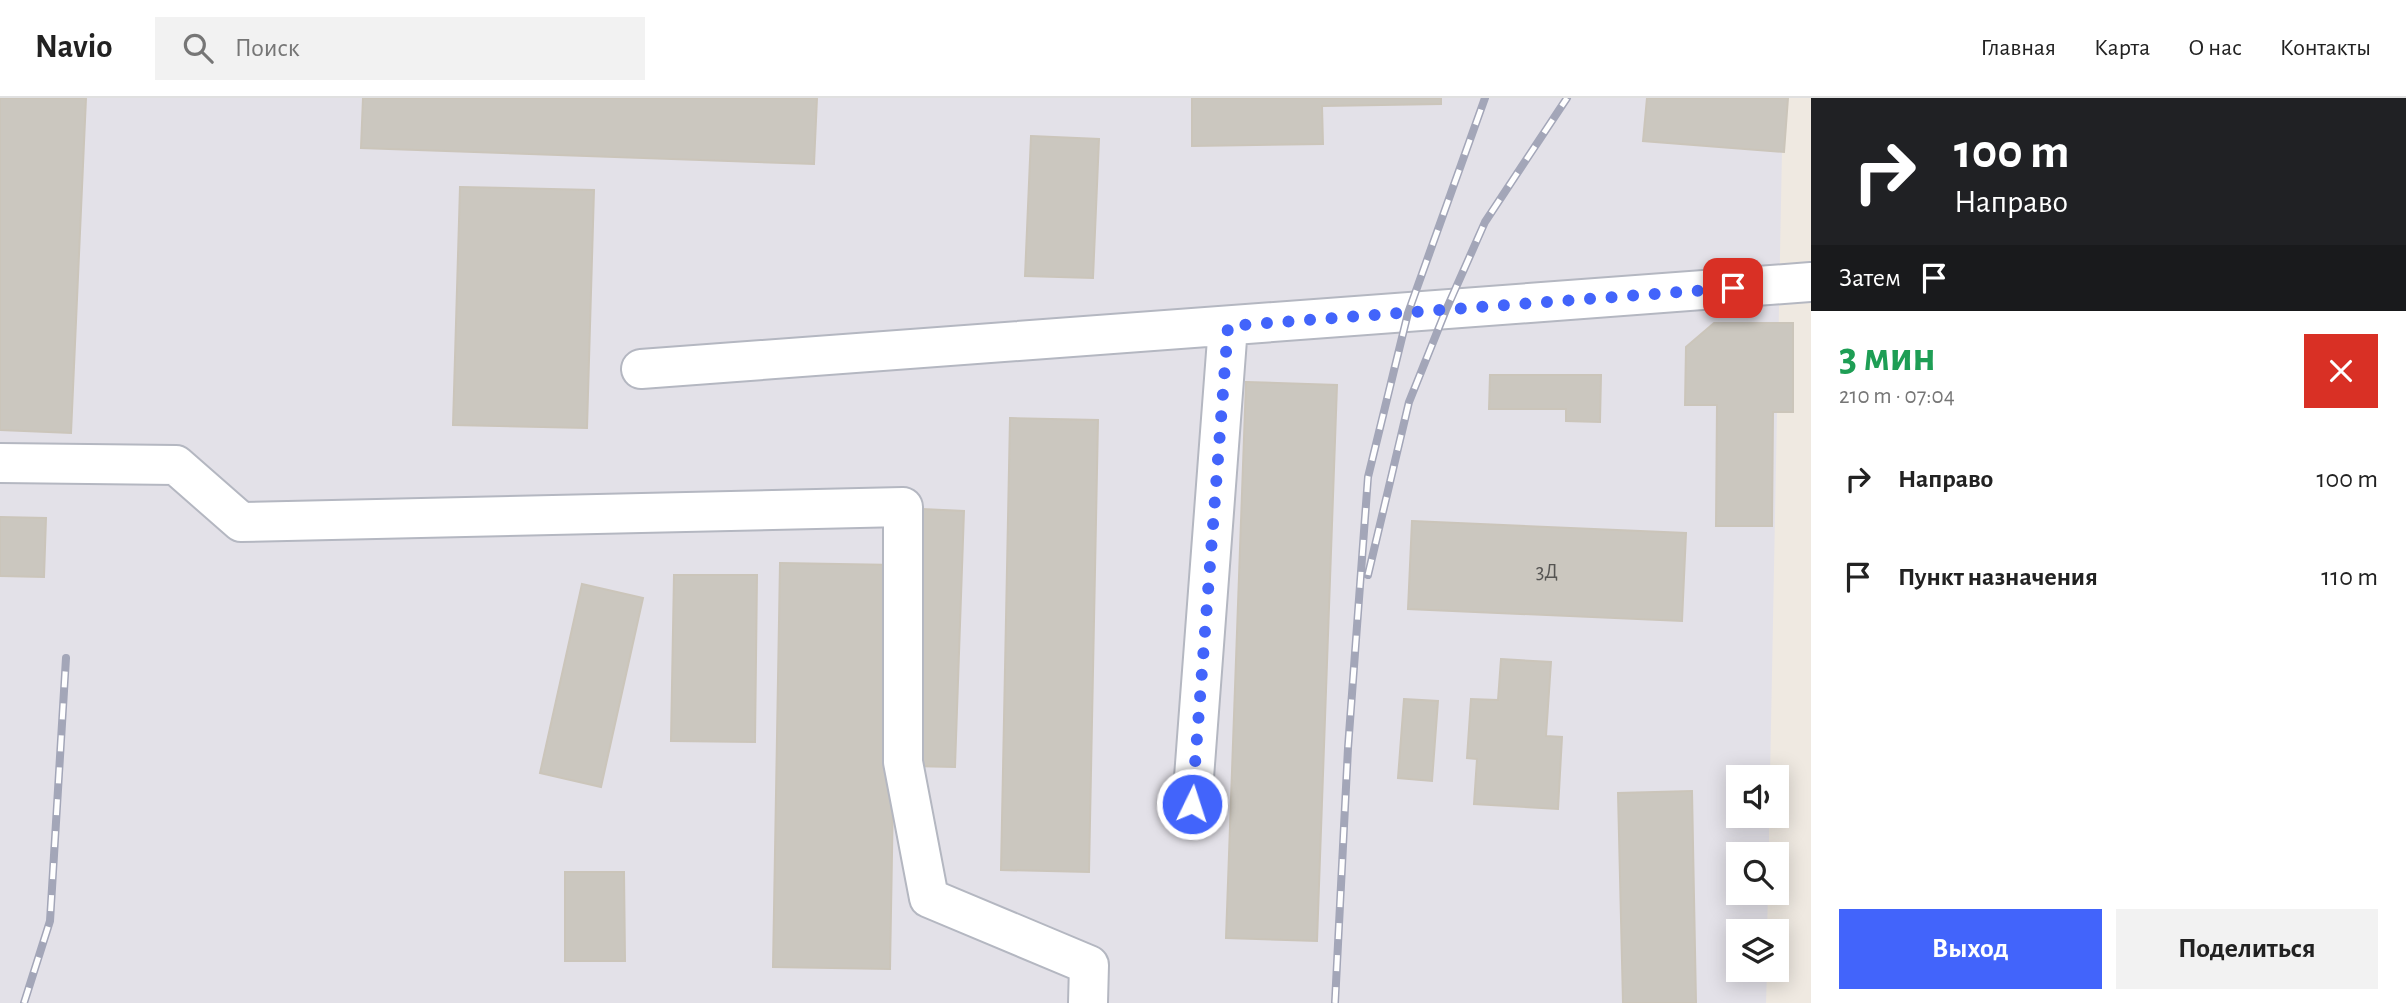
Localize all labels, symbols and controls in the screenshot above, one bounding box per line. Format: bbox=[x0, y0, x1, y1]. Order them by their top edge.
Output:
search box bbox=[155, 17, 645, 80]
icon: search bbox=[179, 29, 217, 67]
text: Navio bbox=[35, 31, 113, 64]
text: Поиск bbox=[235, 35, 300, 61]
text: Главная bbox=[1981, 36, 2056, 60]
text: Карта bbox=[2094, 36, 2150, 60]
text: О нас bbox=[2188, 36, 2242, 60]
text: Контакты bbox=[2280, 36, 2371, 60]
icon: right bbox=[1839, 126, 1930, 217]
text: 100 m bbox=[1954, 128, 2070, 177]
text: Направо bbox=[1954, 186, 2068, 218]
pin bbox=[1703, 258, 1763, 318]
icon: arrive bbox=[1915, 259, 1953, 297]
text: Затем bbox=[1839, 265, 1901, 291]
icon: arrive bbox=[1714, 269, 1752, 307]
button: close bbox=[2304, 334, 2378, 408]
text: 3 мин bbox=[1839, 336, 1936, 378]
text: 210 m · 07:04 bbox=[1839, 385, 1955, 408]
icon: right bbox=[1839, 460, 1877, 498]
text: Направо bbox=[1898, 466, 1993, 492]
text: 100 m bbox=[2317, 466, 2378, 492]
icon: arrive bbox=[1839, 558, 1877, 596]
house number: 3Д bbox=[1536, 561, 1558, 582]
text: Пункт назначения bbox=[1898, 564, 2098, 590]
text: 110 m bbox=[2321, 564, 2378, 590]
map controls bbox=[1726, 765, 1789, 982]
button: sound bbox=[1726, 765, 1789, 828]
position arrow bbox=[1155, 767, 1229, 841]
button: search bbox=[1726, 842, 1789, 905]
button: Выход bbox=[1839, 909, 2102, 989]
button: Поделиться bbox=[2116, 909, 2378, 989]
button: layers bbox=[1726, 919, 1789, 982]

